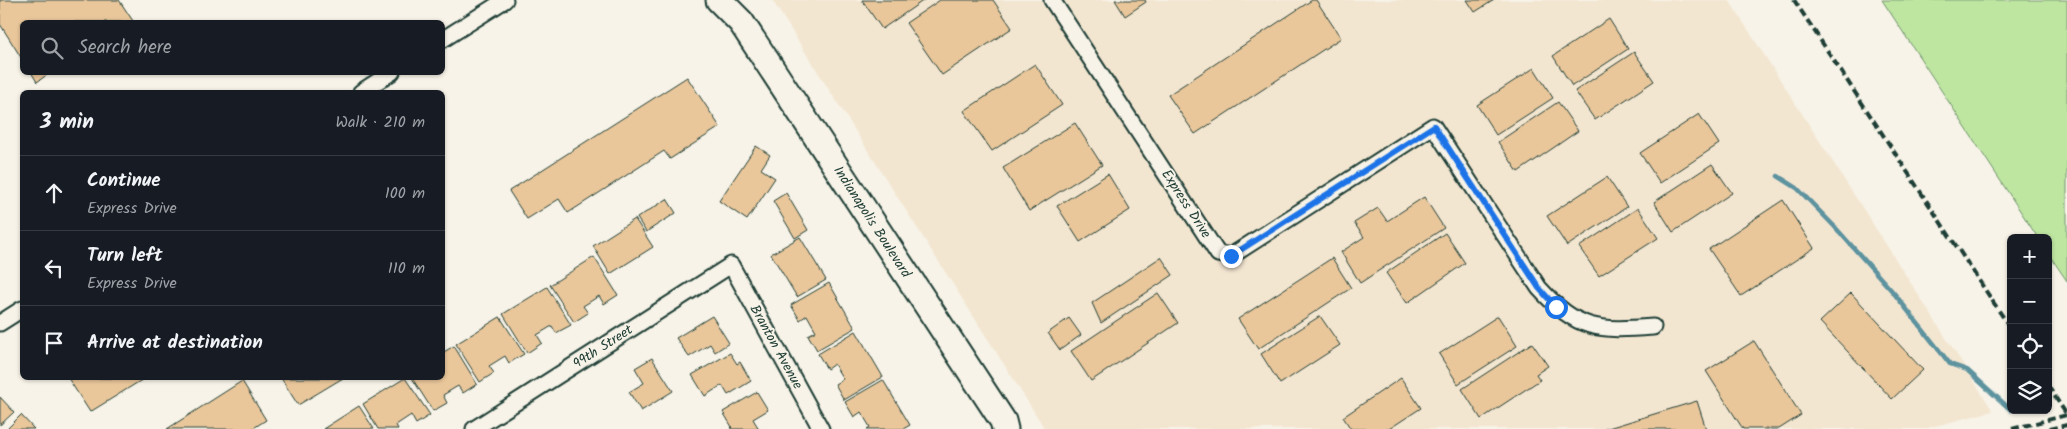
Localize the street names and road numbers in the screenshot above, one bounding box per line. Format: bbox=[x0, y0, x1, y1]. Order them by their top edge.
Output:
street label: Indianapolis Boulevard bbox=[827, 162, 917, 283]
street label: Express Drive bbox=[1155, 165, 1217, 244]
street label: Branton Avenue bbox=[744, 301, 809, 394]
street label: 99th Street bbox=[569, 319, 638, 375]

